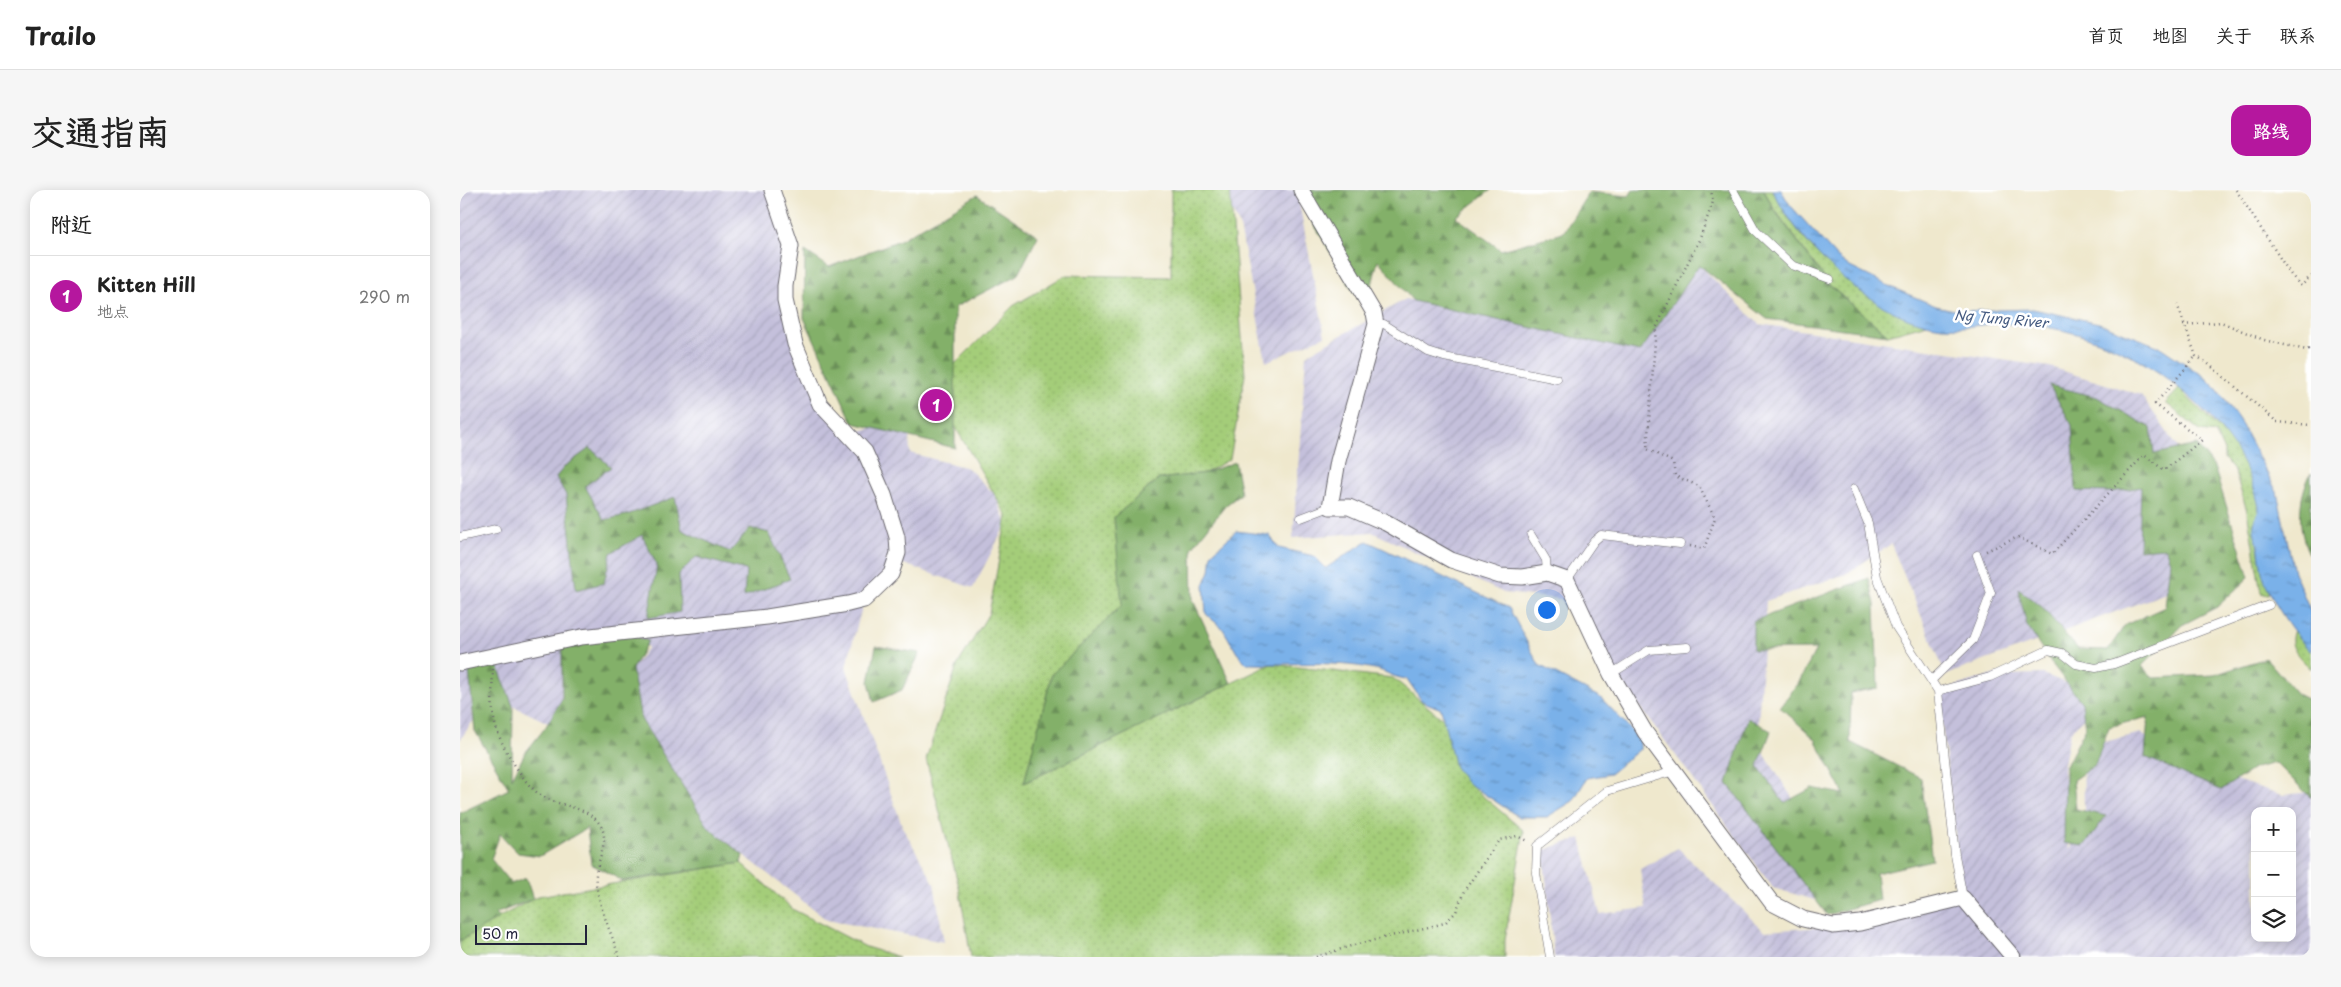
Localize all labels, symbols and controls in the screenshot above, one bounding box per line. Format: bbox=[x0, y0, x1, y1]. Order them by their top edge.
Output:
text: Trailo bbox=[25, 17, 96, 53]
text: 首页 bbox=[2088, 21, 2124, 48]
text: 地图 bbox=[2152, 21, 2188, 48]
text: 关于 bbox=[2216, 21, 2252, 48]
text: 联系 bbox=[2280, 21, 2316, 48]
text: 交通指南 bbox=[30, 104, 170, 157]
button: 路线 bbox=[2231, 105, 2311, 156]
text: 附近 bbox=[50, 207, 92, 239]
text: Kitten Hill bbox=[97, 270, 195, 298]
text: 1 bbox=[62, 284, 70, 308]
text: 290 m bbox=[359, 284, 410, 308]
text: 地点 bbox=[97, 298, 129, 322]
water label: Ng Tung River bbox=[1953, 304, 2050, 333]
pin: 1 bbox=[920, 386, 952, 424]
your location bbox=[1534, 597, 1560, 623]
map controls bbox=[2251, 807, 2296, 942]
button: + bbox=[2251, 807, 2296, 852]
button: − bbox=[2251, 852, 2296, 897]
button: layers bbox=[2251, 897, 2296, 942]
scale bar bbox=[475, 922, 588, 945]
text: 50 m bbox=[482, 923, 518, 944]

